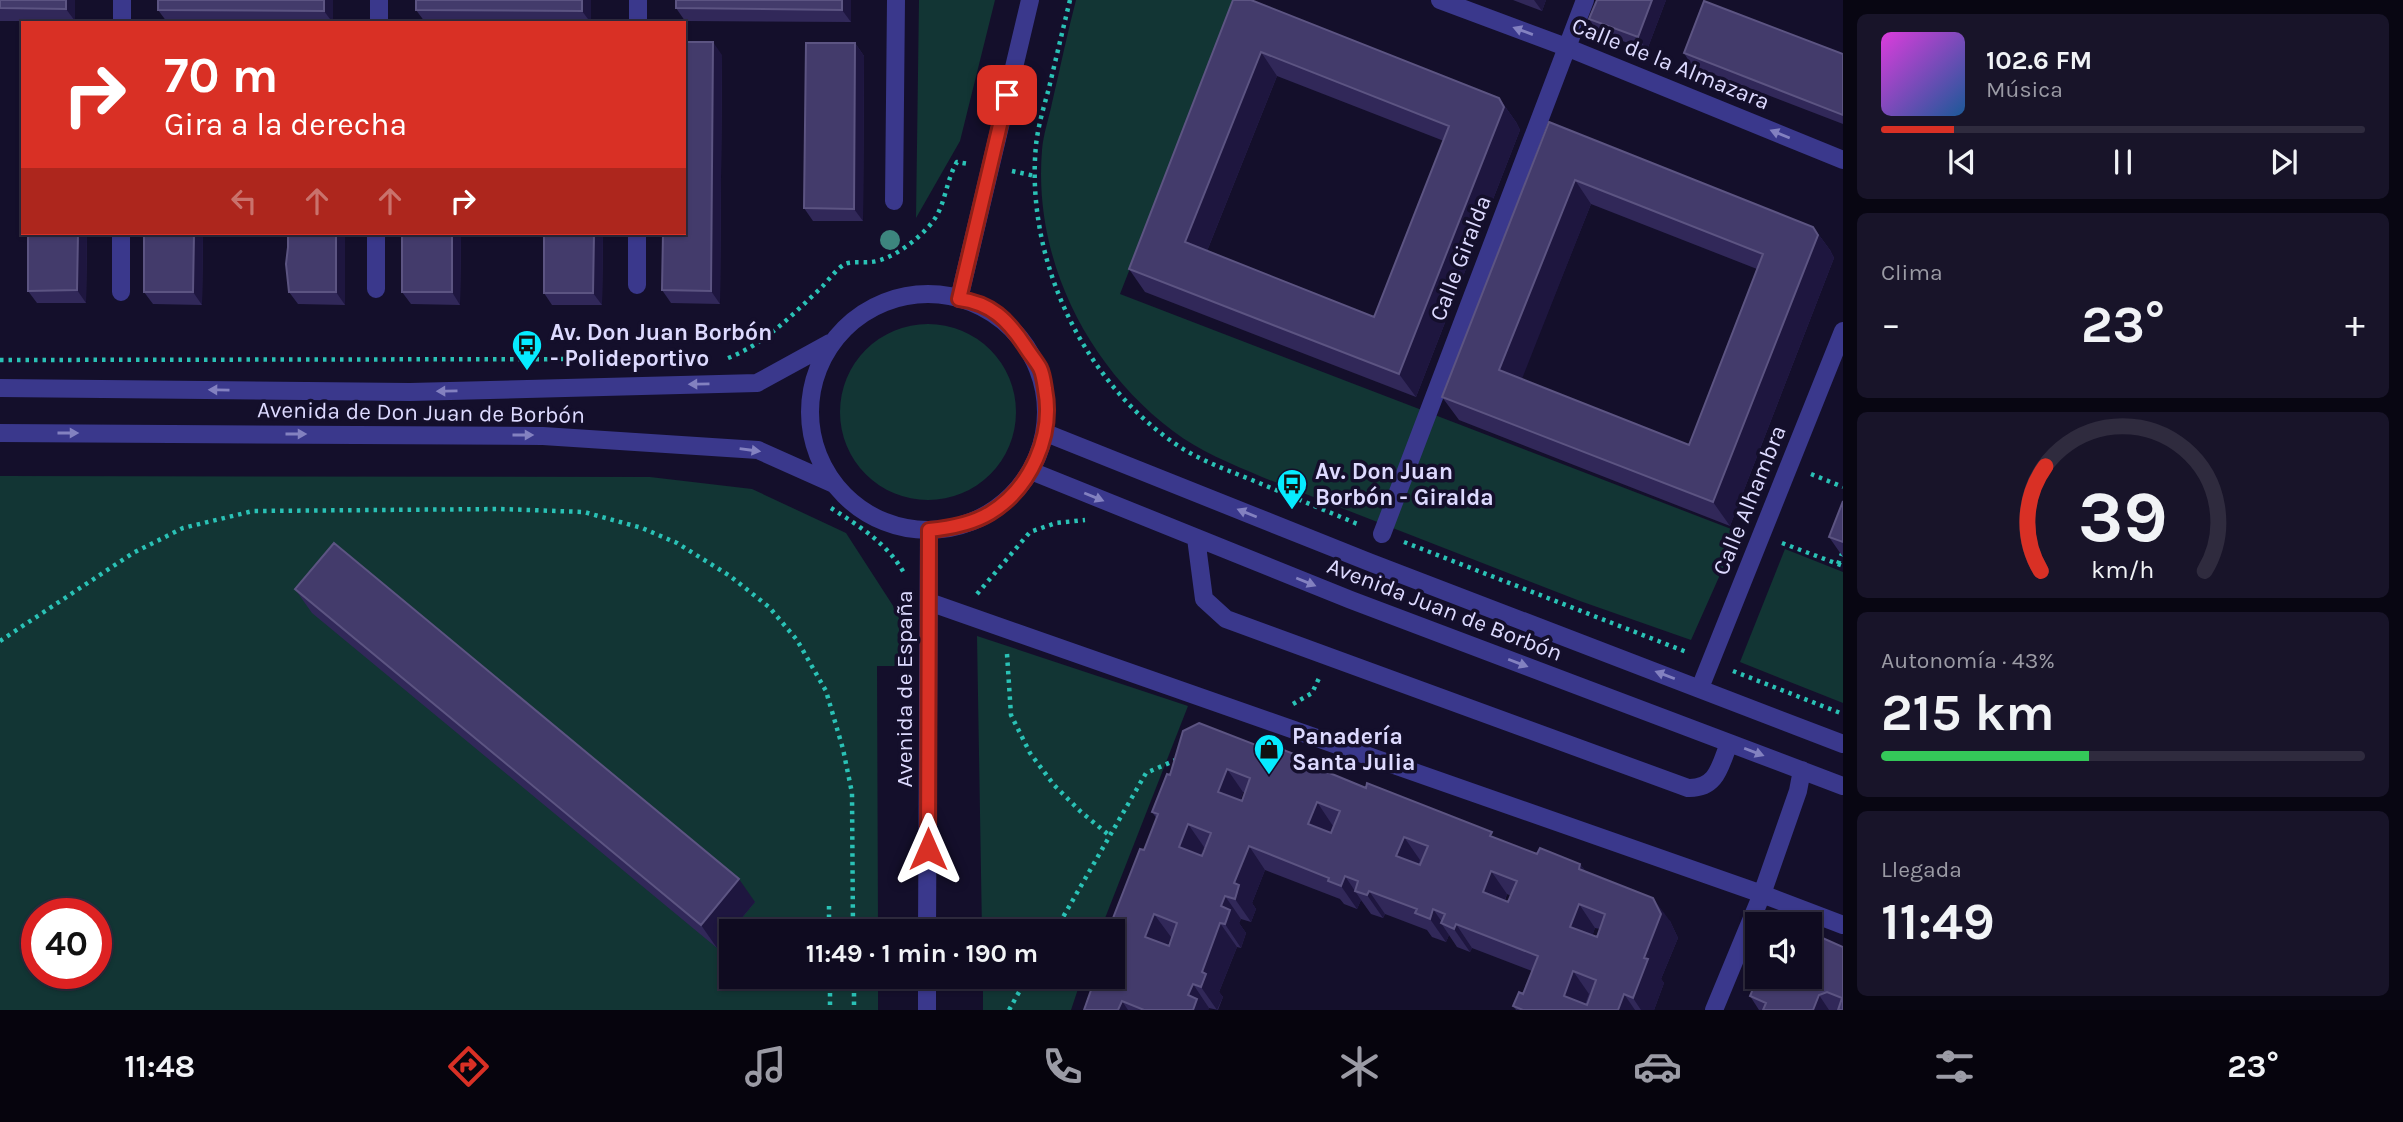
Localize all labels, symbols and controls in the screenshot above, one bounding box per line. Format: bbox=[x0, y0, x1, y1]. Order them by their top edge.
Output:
street label: Calle de la Almazara bbox=[1568, 11, 1774, 115]
one-way arrow bbox=[1513, 25, 1534, 36]
text: 102.6 FM bbox=[1986, 45, 2092, 76]
text: 70 m bbox=[164, 47, 278, 104]
icon: right bbox=[49, 49, 140, 140]
pin bbox=[977, 65, 1037, 125]
icon: arrive bbox=[988, 76, 1026, 114]
text: Música bbox=[1986, 76, 2063, 103]
text: Gira a la derecha bbox=[164, 106, 407, 143]
one-way arrow bbox=[1769, 128, 1790, 139]
icon: previous bbox=[1943, 143, 1981, 181]
icon: pause bbox=[2104, 143, 2142, 181]
icon: next bbox=[2265, 143, 2303, 181]
icon: left bbox=[225, 182, 263, 220]
icon: ahead bbox=[298, 182, 336, 220]
icon: ahead bbox=[371, 182, 409, 220]
icon: right bbox=[444, 182, 482, 220]
street label: Calle Giralda bbox=[1424, 192, 1497, 325]
text: Clima bbox=[1881, 259, 1943, 286]
text: 23° bbox=[2081, 294, 2165, 355]
text: − bbox=[1881, 302, 1901, 347]
text: + bbox=[2345, 302, 2365, 347]
place label: Av. Don Juan Borbón - Polideportivo bbox=[550, 319, 772, 372]
bus stop icon: Av. Don Juan Borbón - Polideportivo bbox=[510, 328, 544, 372]
one-way arrow bbox=[687, 378, 709, 390]
one-way arrow bbox=[208, 384, 230, 396]
one-way arrow bbox=[436, 385, 458, 396]
street label: Avenida de Don Juan de Borbón bbox=[257, 396, 585, 429]
street label: Calle Alhambra bbox=[1707, 421, 1792, 579]
one-way arrow bbox=[57, 427, 79, 439]
one-way arrow bbox=[285, 428, 307, 440]
one-way arrow bbox=[512, 430, 534, 441]
one-way arrow bbox=[739, 445, 761, 456]
place label: Av. Don Juan Borbón - Giralda bbox=[1315, 458, 1494, 511]
bus stop icon: Av. Don Juan Borbón - Giralda bbox=[1275, 467, 1309, 511]
text: 39 bbox=[2078, 474, 2168, 559]
one-way arrow bbox=[1084, 491, 1105, 502]
one-way arrow bbox=[1237, 508, 1258, 519]
street label: Avenida Juan de Borbón bbox=[1323, 552, 1566, 667]
text: km/h bbox=[2091, 555, 2155, 584]
one-way arrow bbox=[1295, 576, 1316, 587]
street label: Avenida de España bbox=[891, 590, 918, 788]
text: Autonomía · 43% bbox=[1881, 647, 2055, 674]
one-way arrow bbox=[1507, 658, 1528, 669]
one-way arrow bbox=[1655, 669, 1676, 680]
text: 215 km bbox=[1881, 682, 2055, 743]
place label: Panadería Santa Julia bbox=[1292, 723, 1415, 776]
shop icon: Panadería Santa Julia bbox=[1252, 732, 1286, 776]
one-way arrow bbox=[1743, 747, 1764, 758]
position arrow bbox=[891, 812, 965, 886]
text: Llegada bbox=[1881, 856, 1962, 883]
text: 11:49 bbox=[1881, 891, 1995, 952]
speed limit sign: 40 bbox=[21, 898, 112, 989]
map controls bbox=[1745, 912, 1822, 989]
button: sound bbox=[1745, 912, 1822, 989]
text: 11:49 · 1 min · 190 m bbox=[806, 938, 1038, 969]
icon: directions bbox=[444, 1042, 493, 1091]
icon: music bbox=[741, 1042, 790, 1091]
icon: phone bbox=[1038, 1042, 1087, 1091]
icon: climate bbox=[1335, 1042, 1384, 1091]
icon: car bbox=[1633, 1042, 1682, 1091]
icon: filters bbox=[1930, 1042, 1979, 1091]
text: 11:48 bbox=[124, 1048, 195, 1085]
text: 23° bbox=[2227, 1048, 2279, 1085]

